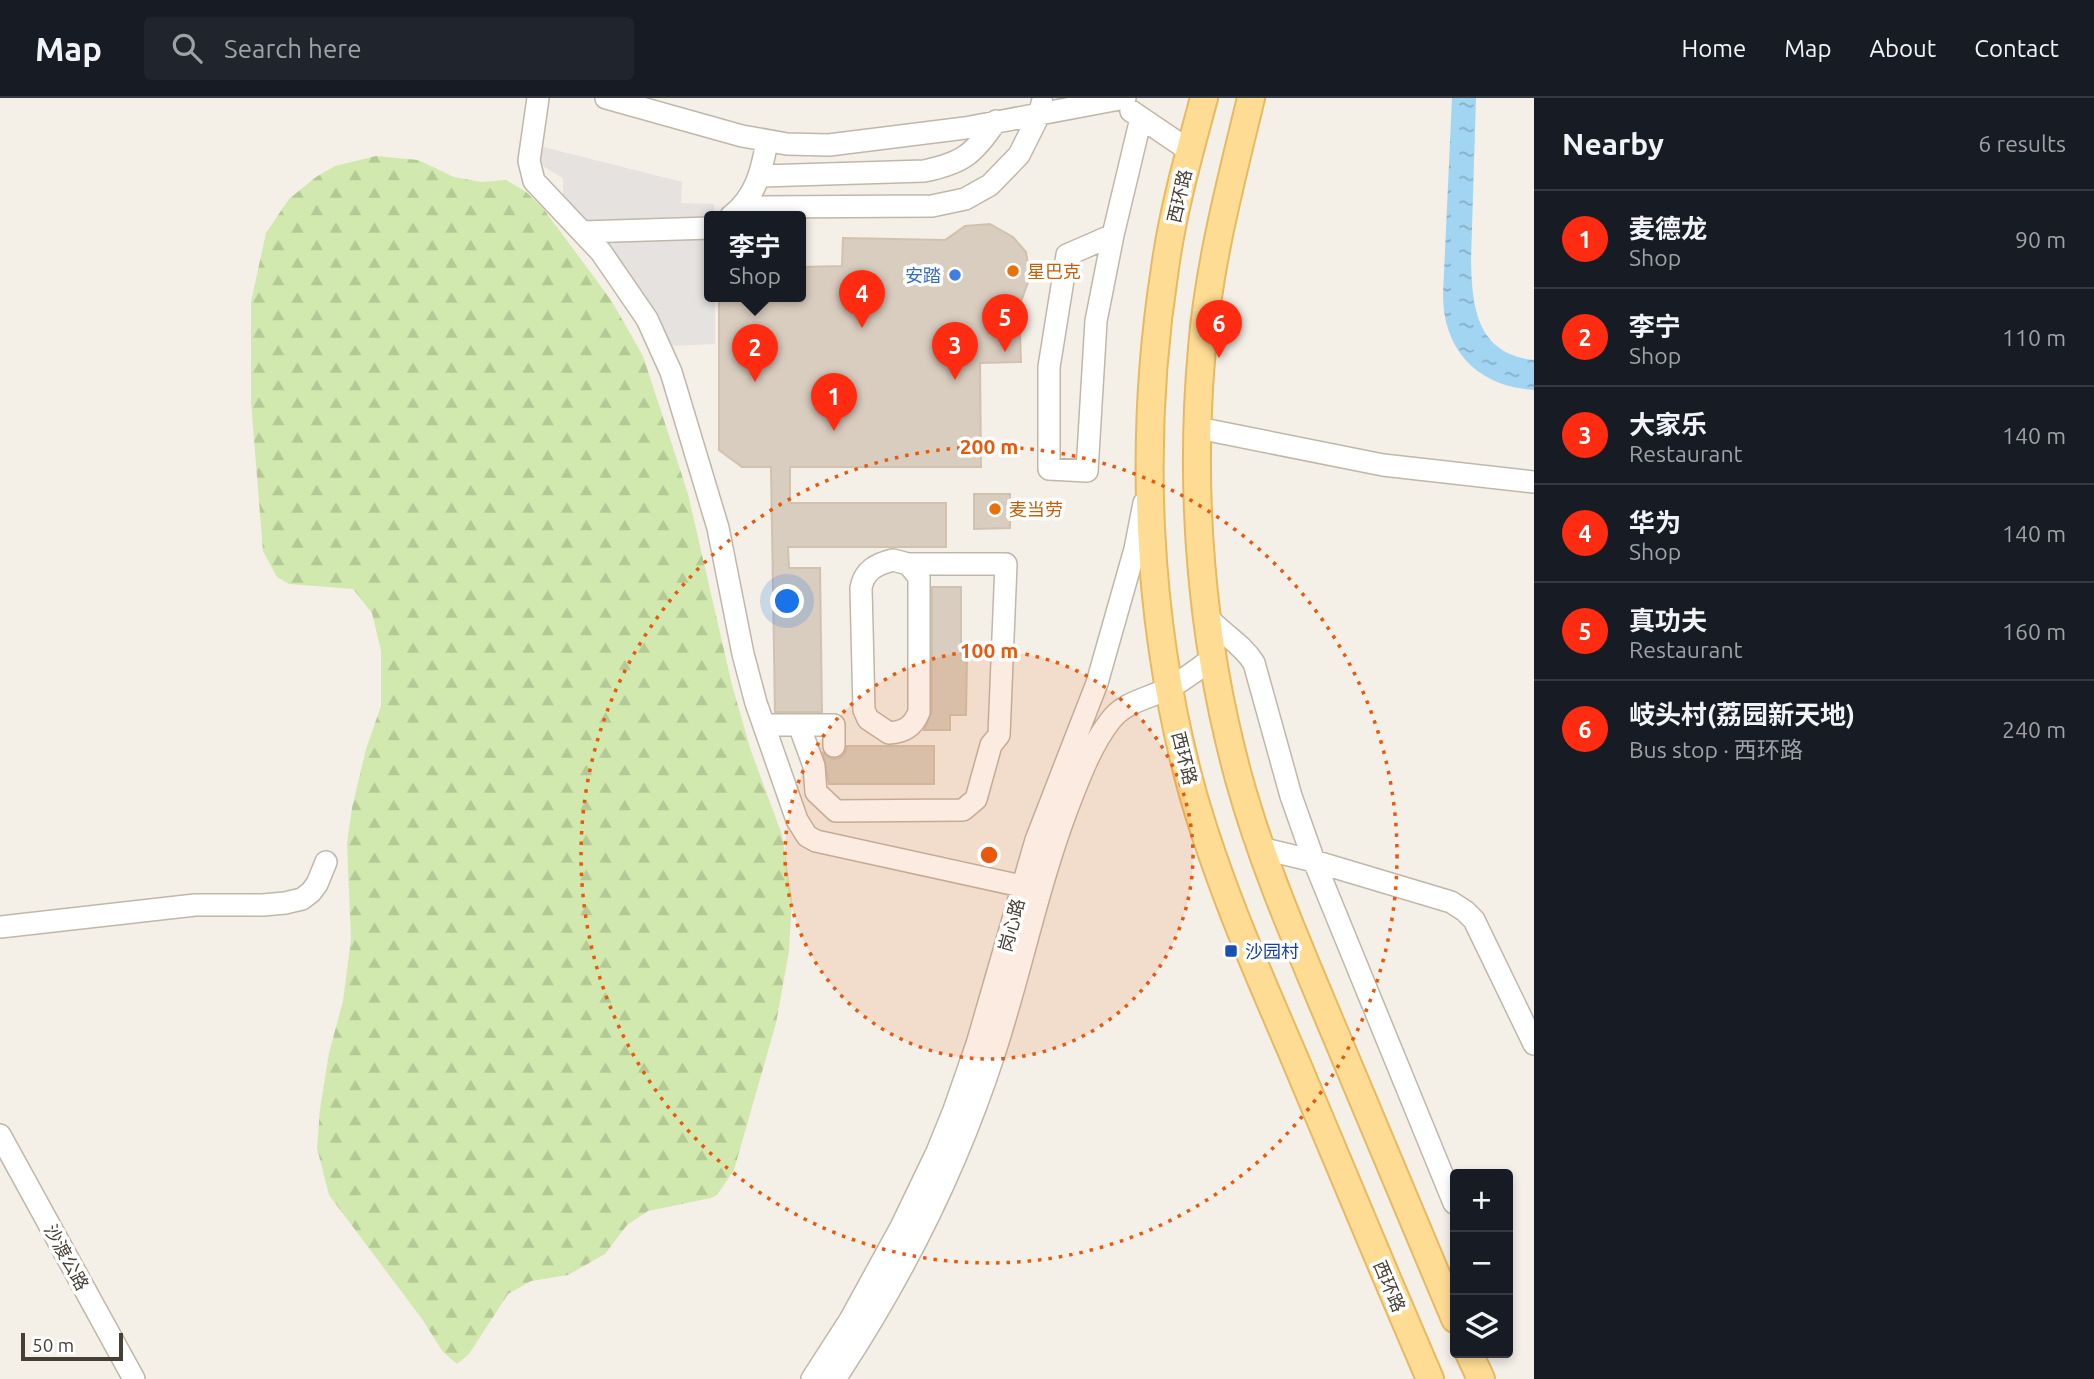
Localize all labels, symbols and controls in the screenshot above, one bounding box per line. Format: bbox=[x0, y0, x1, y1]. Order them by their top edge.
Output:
search box bbox=[144, 17, 634, 80]
icon: search bbox=[168, 29, 206, 67]
text: Map bbox=[35, 30, 102, 67]
text: Search here bbox=[224, 34, 362, 63]
text: Home bbox=[1681, 35, 1746, 62]
text: Map bbox=[1784, 35, 1831, 62]
text: About bbox=[1869, 35, 1936, 62]
text: Contact bbox=[1974, 35, 2059, 62]
text: Nearby bbox=[1562, 127, 1664, 161]
text: 6 results bbox=[1978, 131, 2066, 156]
street label: 西环路 bbox=[1163, 167, 1195, 225]
popup bbox=[704, 211, 806, 302]
text: 麦德龙 bbox=[1629, 214, 1707, 243]
text: 1 bbox=[1579, 227, 1591, 252]
text: 90 m bbox=[2015, 227, 2066, 252]
text: 李宁 bbox=[729, 232, 781, 261]
text: Shop bbox=[1629, 245, 1681, 270]
place label: 星巴克 bbox=[1027, 261, 1081, 281]
text: Shop bbox=[729, 263, 781, 288]
marker: 星巴克 bbox=[1005, 263, 1021, 279]
place label: 安踏 bbox=[905, 265, 941, 285]
marker: 安踏 bbox=[947, 267, 963, 283]
pin: 4 bbox=[839, 270, 885, 328]
pin: 5 bbox=[982, 294, 1028, 352]
pin: 6 bbox=[1196, 300, 1242, 358]
text: 李宁 bbox=[1629, 312, 1681, 341]
pin: 3 bbox=[932, 322, 978, 380]
pin: 2 bbox=[732, 324, 778, 382]
text: 2 bbox=[1579, 325, 1591, 350]
text: 110 m bbox=[2002, 325, 2066, 350]
text: Shop bbox=[1629, 343, 1681, 368]
pin: 1 bbox=[811, 373, 857, 431]
text: 大家乐 bbox=[1629, 410, 1707, 439]
text: 3 bbox=[1579, 423, 1591, 448]
text: 140 m bbox=[2002, 423, 2066, 448]
text: 200 m bbox=[960, 434, 1018, 458]
text: Restaurant bbox=[1629, 441, 1743, 466]
place label: 麦当劳 bbox=[1009, 499, 1063, 519]
marker: 麦当劳 bbox=[987, 501, 1003, 517]
text: 华为 bbox=[1629, 508, 1681, 537]
text: 4 bbox=[1579, 521, 1591, 546]
text: 140 m bbox=[2002, 521, 2066, 546]
text: Shop bbox=[1629, 539, 1681, 564]
your location bbox=[770, 584, 804, 618]
text: 真功夫 bbox=[1629, 606, 1707, 635]
text: 5 bbox=[1579, 619, 1591, 644]
text: 160 m bbox=[2002, 619, 2066, 644]
text: Restaurant bbox=[1629, 637, 1743, 662]
text: 100 m bbox=[960, 638, 1018, 662]
text: 岐头村(荔园新天地) bbox=[1629, 700, 1855, 729]
text: 6 bbox=[1579, 717, 1591, 742]
text: 240 m bbox=[2002, 717, 2066, 742]
street label: 西环路 bbox=[1169, 729, 1201, 787]
text: Bus stop · 西环路 bbox=[1629, 737, 1803, 762]
centre of rings bbox=[977, 843, 1001, 867]
street label: 岗心路 bbox=[994, 896, 1028, 954]
place label: 沙园村 bbox=[1245, 941, 1299, 961]
marker: 沙园村 bbox=[1223, 943, 1239, 959]
map controls bbox=[1450, 1169, 1513, 1358]
button: + bbox=[1450, 1169, 1513, 1232]
street label: 沙渡公路 bbox=[41, 1221, 93, 1293]
button: − bbox=[1450, 1232, 1513, 1295]
street label: 西环路 bbox=[1370, 1257, 1410, 1315]
button: layers bbox=[1450, 1295, 1513, 1358]
scale bar bbox=[21, 1330, 122, 1362]
text: 50 m bbox=[32, 1334, 74, 1356]

